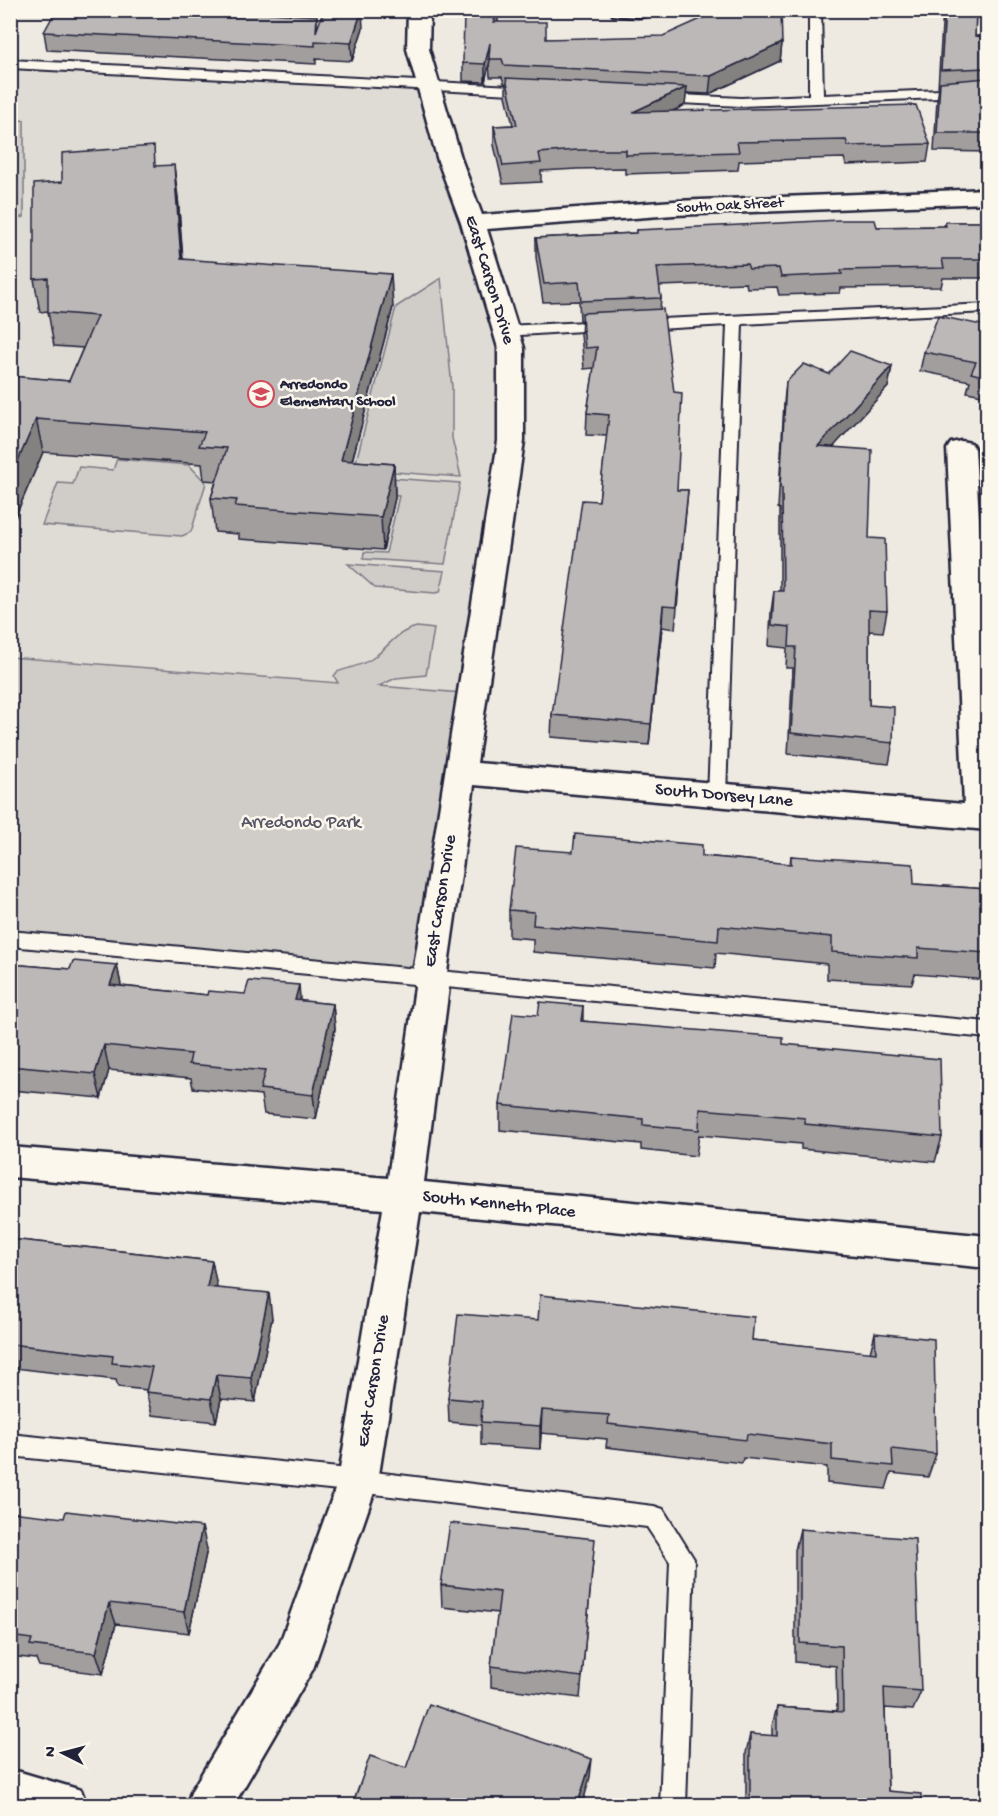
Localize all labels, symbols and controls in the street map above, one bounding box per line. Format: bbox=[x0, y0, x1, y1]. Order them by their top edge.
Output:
street label: South Oak Street bbox=[676, 194, 786, 218]
street label: East Carson Drive bbox=[459, 213, 519, 348]
place label: Arredondo Elementary School bbox=[279, 376, 396, 411]
school or university icon: Arredondo Elementary School bbox=[246, 379, 276, 409]
street label: South Dorsey Lane bbox=[654, 780, 795, 813]
park label: Arredondo Park bbox=[241, 813, 363, 834]
street label: East Carson Drive bbox=[420, 833, 462, 969]
street label: South Kenneth Place bbox=[422, 1187, 577, 1224]
street label: East Carson Drive bbox=[353, 1313, 395, 1449]
north arrow bbox=[33, 1723, 93, 1783]
text: N bbox=[42, 1745, 62, 1758]

